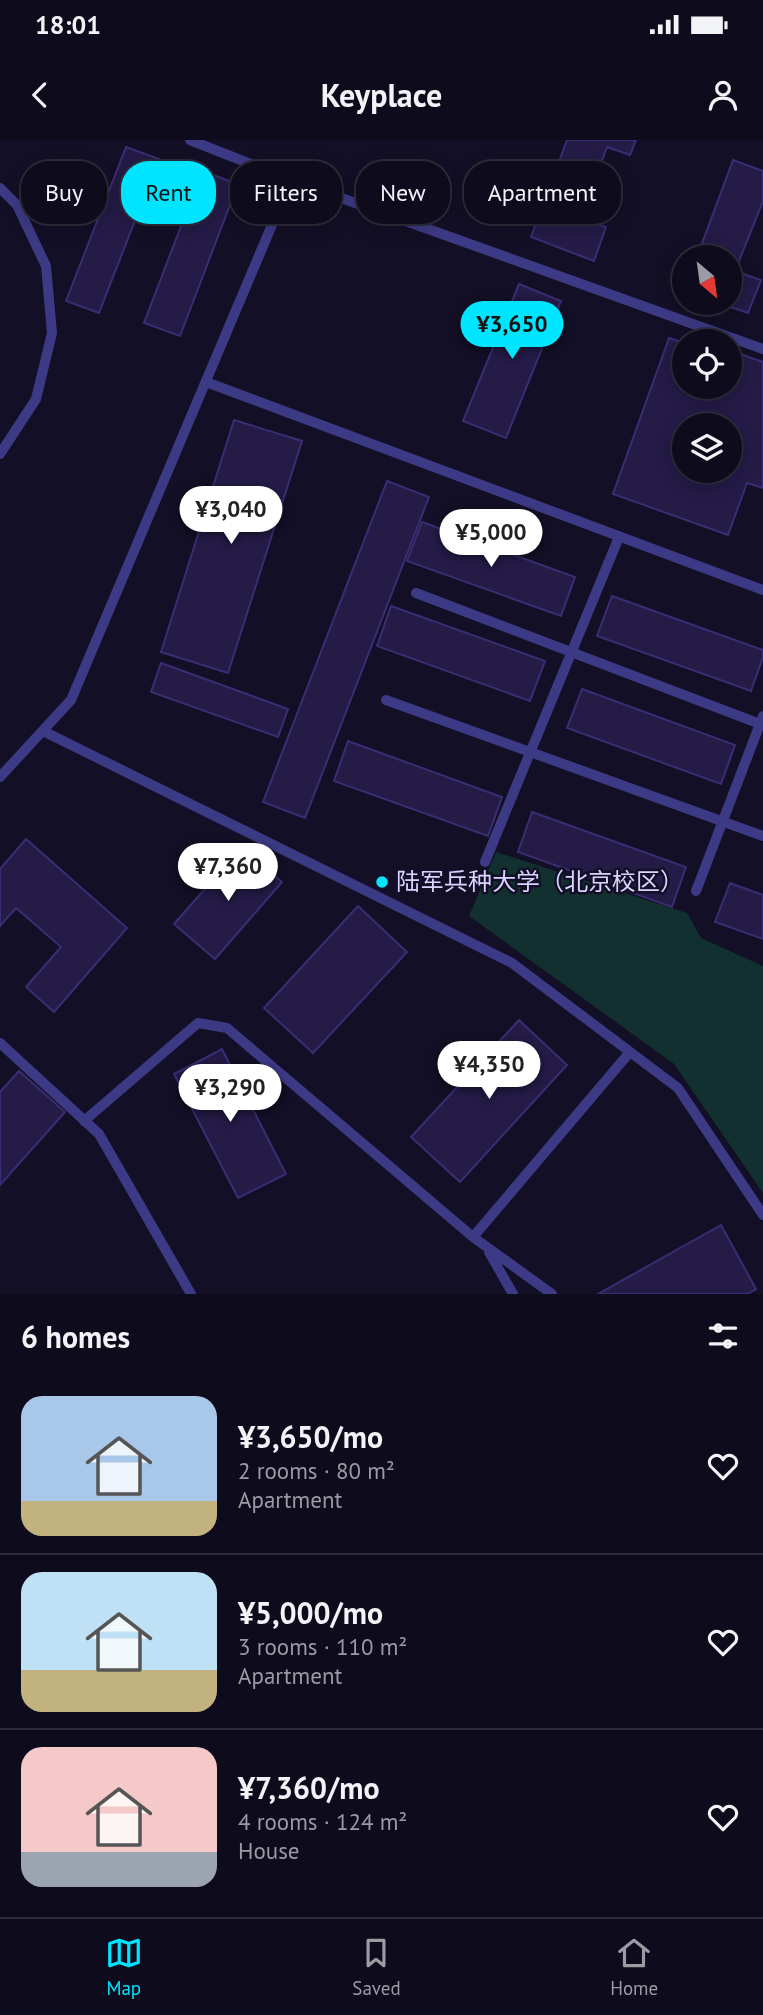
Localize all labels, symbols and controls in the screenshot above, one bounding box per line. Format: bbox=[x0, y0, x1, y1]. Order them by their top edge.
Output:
text: 18:01 bbox=[35, 8, 101, 41]
text: Keyplace bbox=[321, 74, 442, 116]
icon: back bbox=[21, 76, 59, 114]
icon: person bbox=[704, 76, 742, 114]
chip: Buy bbox=[21, 161, 107, 224]
chip: Rent bbox=[121, 161, 216, 224]
chip: Filters bbox=[230, 161, 342, 224]
chip: New bbox=[356, 161, 450, 224]
chip: Apartment bbox=[464, 161, 621, 224]
north arrow bbox=[672, 245, 742, 315]
map controls bbox=[672, 245, 742, 483]
pin: ¥3,650 bbox=[455, 302, 569, 361]
text: ¥3,650 bbox=[476, 309, 548, 338]
button: locate bbox=[672, 329, 742, 399]
button: layers bbox=[672, 413, 742, 483]
pin: ¥3,040 bbox=[174, 486, 288, 546]
text: ¥3,040 bbox=[195, 494, 267, 523]
pin: ¥5,000 bbox=[434, 510, 548, 569]
text: ¥5,000 bbox=[455, 517, 527, 546]
pin: ¥7,360 bbox=[171, 844, 285, 903]
text: ¥7,360 bbox=[194, 851, 262, 880]
place label: 陆军兵种大学（北京校区） bbox=[396, 866, 684, 897]
marker: 陆军兵种大学（北京校区） bbox=[374, 874, 390, 890]
pin: ¥4,350 bbox=[432, 1042, 546, 1101]
text: ¥4,350 bbox=[453, 1049, 525, 1078]
pin: ¥3,290 bbox=[173, 1065, 287, 1124]
text: ¥3,290 bbox=[194, 1072, 266, 1101]
text: 6 homes bbox=[21, 1317, 130, 1356]
icon: filters bbox=[704, 1317, 742, 1355]
text: ¥3,650/mo bbox=[238, 1417, 383, 1456]
icon: home bbox=[77, 1424, 161, 1508]
icon: heart bbox=[704, 1447, 742, 1485]
text: 2 rooms · 80 m² bbox=[238, 1456, 395, 1485]
text: Apartment bbox=[238, 1485, 342, 1514]
text: ¥5,000/mo bbox=[238, 1593, 383, 1632]
icon: home bbox=[77, 1600, 161, 1684]
icon: heart bbox=[704, 1623, 742, 1661]
text: 3 rooms · 110 m² bbox=[238, 1632, 407, 1661]
text: Apartment bbox=[238, 1661, 342, 1690]
text: ¥7,360/mo bbox=[238, 1768, 380, 1807]
icon: home bbox=[77, 1775, 161, 1859]
icon: heart bbox=[704, 1798, 742, 1836]
text: 4 rooms · 124 m² bbox=[238, 1807, 407, 1836]
text: House bbox=[238, 1836, 300, 1865]
tab: Map bbox=[105, 1934, 143, 2000]
tab: Saved bbox=[352, 1934, 401, 2000]
tab: Home bbox=[610, 1934, 658, 2000]

